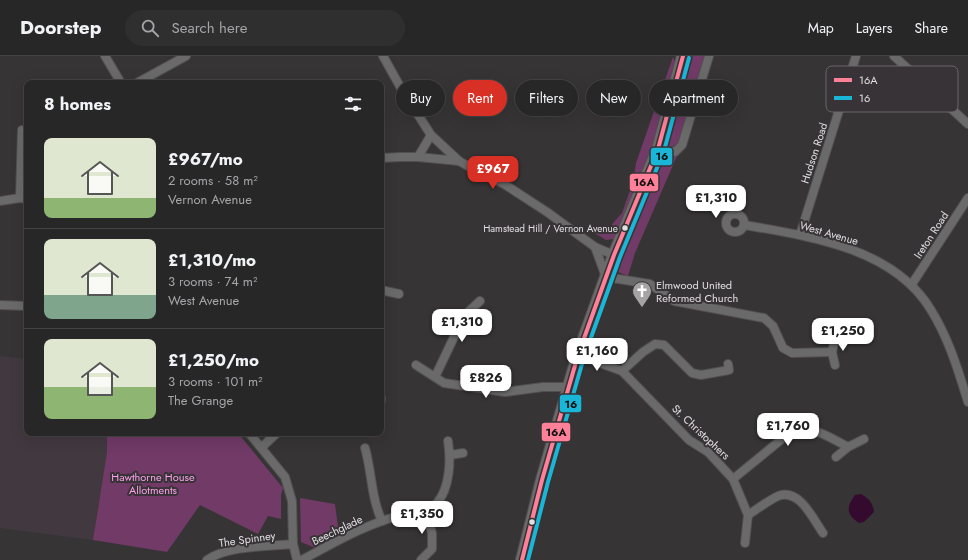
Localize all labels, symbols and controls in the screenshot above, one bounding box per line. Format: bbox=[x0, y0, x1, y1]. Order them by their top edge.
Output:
search box bbox=[125, 10, 405, 46]
text: Doorstep bbox=[20, 14, 101, 41]
icon: search bbox=[139, 17, 161, 39]
text: Search here bbox=[171, 17, 247, 39]
text: Map bbox=[808, 18, 834, 38]
text: Layers bbox=[856, 18, 892, 38]
text: Share bbox=[914, 18, 948, 38]
legend bbox=[826, 66, 958, 112]
text: 16A bbox=[859, 72, 878, 88]
chip: Buy bbox=[396, 80, 445, 116]
chip: Rent bbox=[453, 80, 507, 116]
chip: Filters bbox=[515, 80, 578, 116]
chip: New bbox=[586, 80, 641, 116]
chip: Apartment bbox=[649, 80, 738, 116]
text: 16 bbox=[859, 90, 870, 106]
text: 8 homes bbox=[44, 92, 111, 116]
icon: filters bbox=[342, 93, 364, 115]
street label: Hudson Road bbox=[797, 120, 831, 186]
text: £967/mo bbox=[168, 147, 243, 171]
line badge: 16 bbox=[650, 147, 673, 166]
text: 16 bbox=[656, 148, 668, 164]
icon: home bbox=[76, 154, 124, 202]
pin: £967 bbox=[469, 156, 517, 190]
text: £967 bbox=[476, 159, 510, 178]
text: 2 rooms · 58 m² bbox=[168, 171, 258, 190]
line badge: 16A bbox=[629, 173, 659, 192]
text: 16A bbox=[633, 174, 655, 190]
pin: £1,310 bbox=[683, 185, 749, 219]
text: £1,310 bbox=[695, 188, 737, 207]
text: Vernon Avenue bbox=[168, 190, 252, 209]
street label: Ireton Road bbox=[910, 208, 952, 262]
street label: West Avenue bbox=[798, 217, 861, 249]
place label: Hamstead Hill / Vernon Avenue bbox=[483, 221, 618, 236]
marker: Hamstead Hill / Vernon Avenue bbox=[620, 223, 630, 233]
text: £1,310/mo bbox=[168, 248, 256, 272]
icon: home bbox=[76, 255, 124, 303]
text: 3 rooms · 74 m² bbox=[168, 272, 257, 291]
place label: Elmwood United Reformed Church bbox=[656, 277, 738, 306]
church icon: Elmwood United Reformed Church bbox=[631, 280, 653, 308]
text: West Avenue bbox=[168, 291, 239, 310]
pin: £1,310 bbox=[429, 309, 495, 343]
text: £1,310 bbox=[441, 312, 483, 331]
pin: £1,250 bbox=[810, 318, 876, 352]
text: £1,250 bbox=[821, 321, 865, 340]
pin: £1,160 bbox=[564, 338, 630, 372]
text: £1,160 bbox=[576, 341, 618, 360]
text: £1,250/mo bbox=[168, 348, 259, 372]
icon: home bbox=[76, 355, 124, 403]
pin: £826 bbox=[462, 365, 510, 399]
text: £826 bbox=[469, 368, 503, 387]
text: 3 rooms · 101 m² bbox=[168, 372, 263, 391]
text: The Grange bbox=[168, 391, 233, 410]
line badge: 16 bbox=[559, 394, 582, 413]
text: 16 bbox=[565, 396, 577, 412]
street label: St. Christophers bbox=[668, 401, 734, 464]
pin: £1,760 bbox=[755, 413, 821, 447]
text: £1,760 bbox=[766, 416, 810, 435]
line badge: 16A bbox=[541, 422, 571, 442]
text: 16A bbox=[545, 424, 567, 440]
park label: Hawthorne House Allotments bbox=[111, 469, 195, 498]
pin: £1,350 bbox=[389, 501, 455, 535]
text: £1,350 bbox=[400, 504, 444, 523]
street label: Beechglade bbox=[309, 511, 365, 549]
unlabelled marker bbox=[527, 517, 537, 527]
street label: The Spinney bbox=[218, 527, 276, 551]

